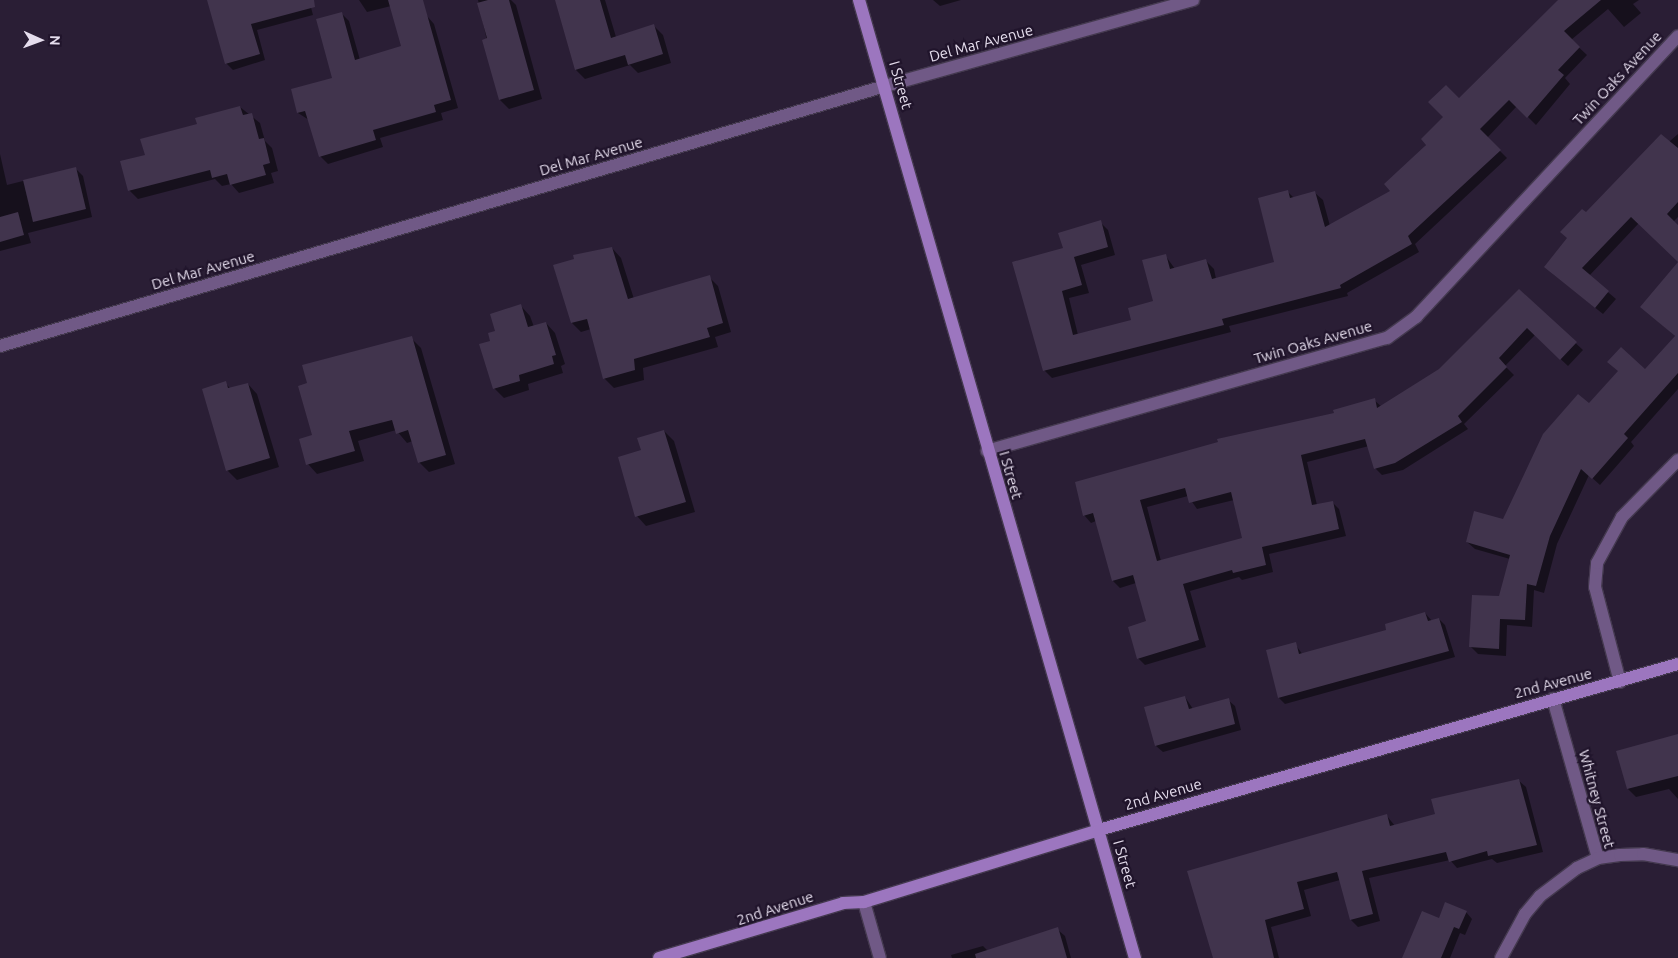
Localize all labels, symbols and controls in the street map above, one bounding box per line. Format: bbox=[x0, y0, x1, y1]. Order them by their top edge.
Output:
north arrow bbox=[15, 15, 65, 65]
street label: Del Mar Avenue bbox=[927, 21, 1035, 65]
street label: Twin Oaks Avenue bbox=[1569, 27, 1665, 129]
text: N bbox=[47, 35, 63, 46]
street label: I Street bbox=[886, 59, 916, 111]
street label: Del Mar Avenue bbox=[537, 133, 645, 179]
street label: Del Mar Avenue bbox=[149, 247, 257, 293]
street label: Twin Oaks Avenue bbox=[1252, 317, 1374, 367]
street label: I Street bbox=[996, 449, 1026, 501]
street label: 2nd Avenue bbox=[1512, 664, 1594, 702]
street label: Whitney Street bbox=[1575, 748, 1619, 850]
street label: 2nd Avenue bbox=[1122, 774, 1204, 814]
street label: I Street bbox=[1110, 838, 1140, 890]
street label: 2nd Avenue bbox=[734, 887, 816, 929]

